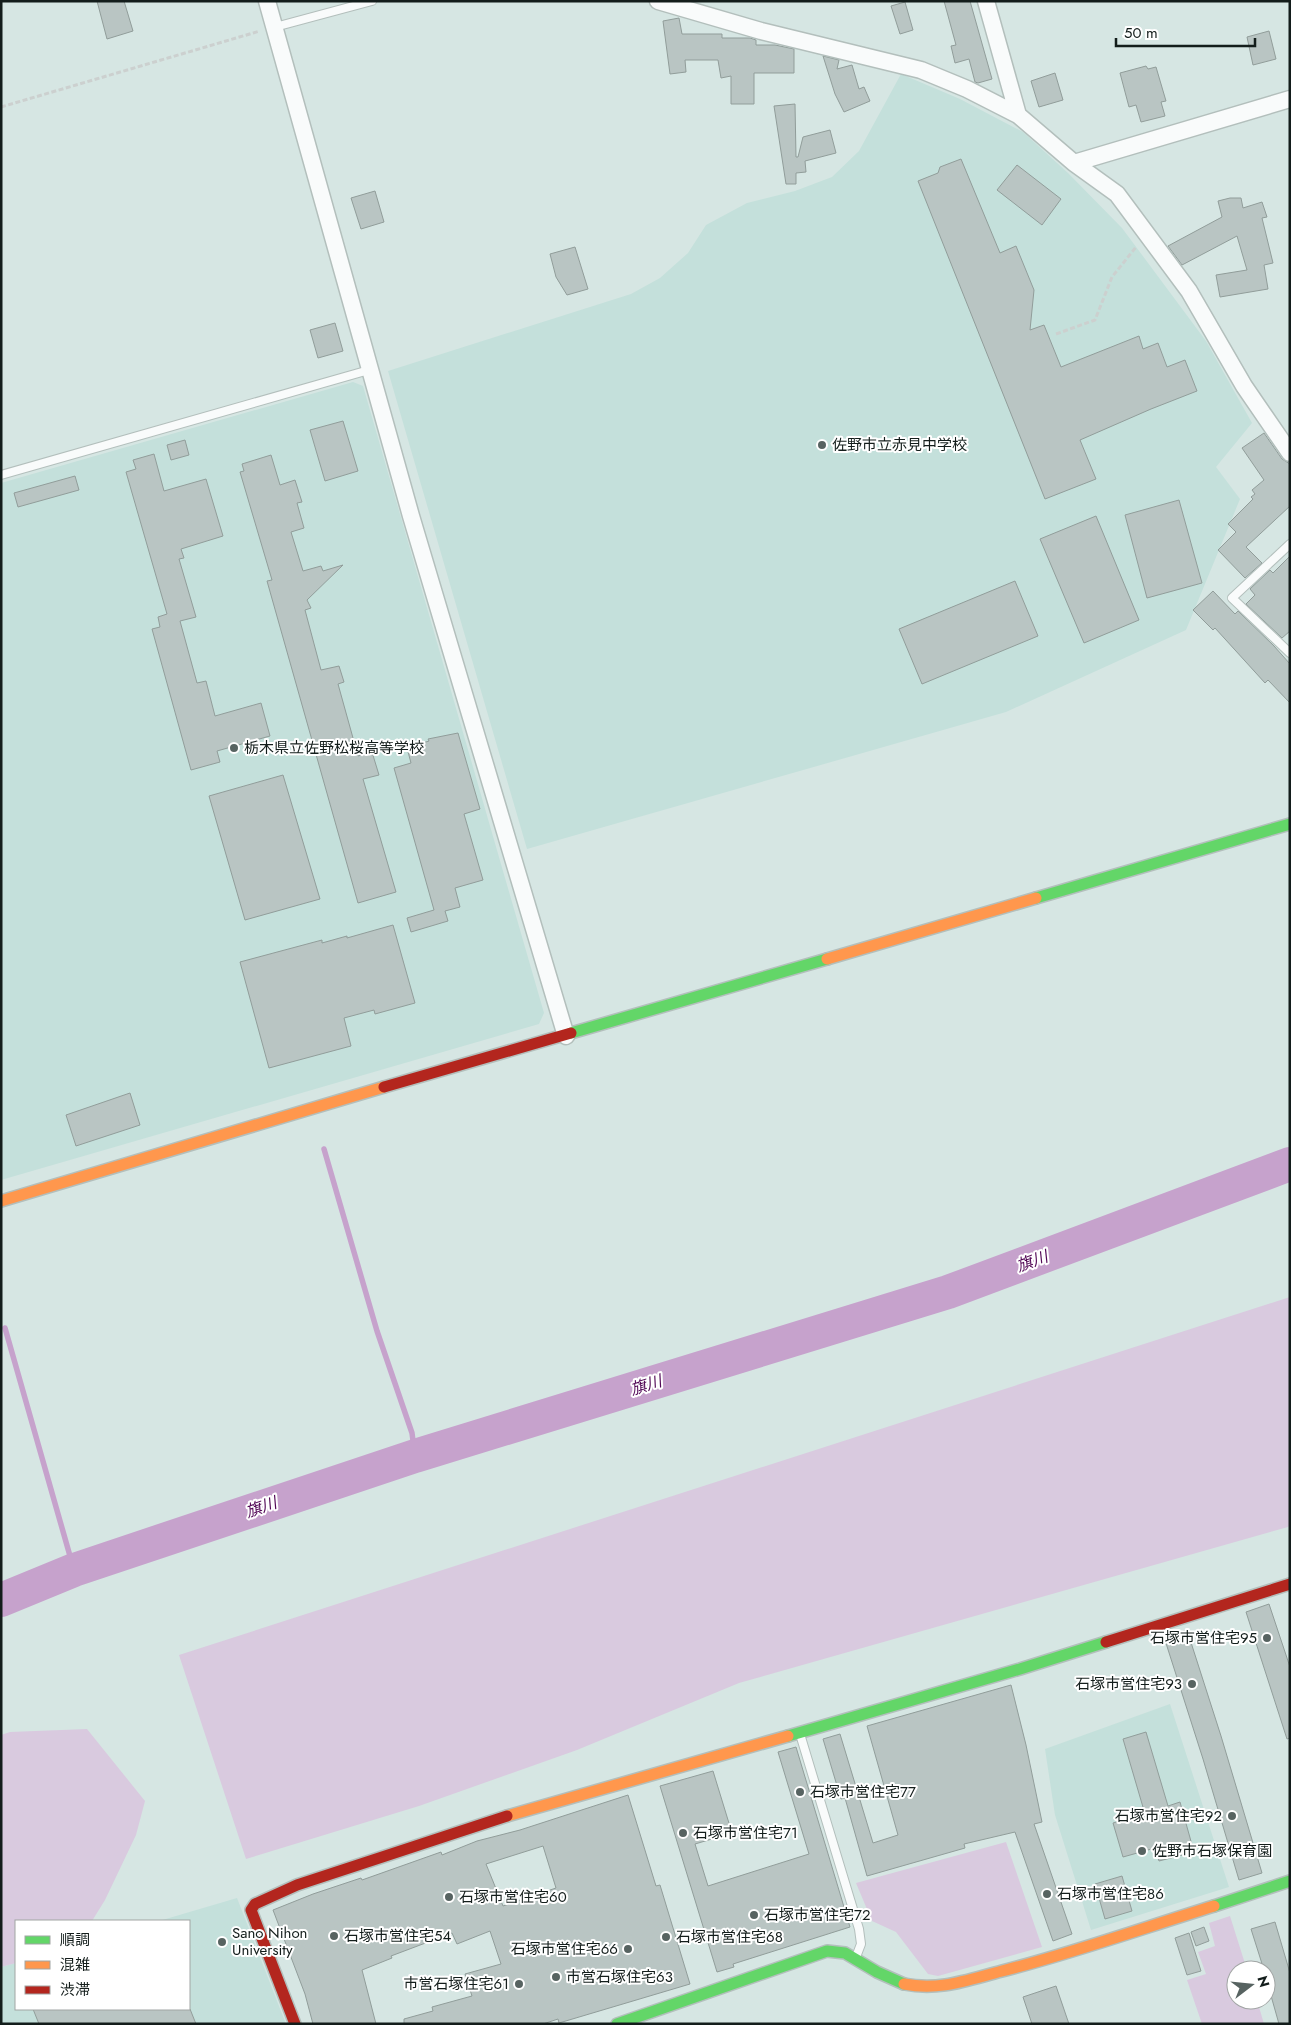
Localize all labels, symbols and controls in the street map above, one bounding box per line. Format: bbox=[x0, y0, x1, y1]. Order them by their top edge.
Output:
scale bar bbox=[1116, 15, 1255, 47]
text: 50 m bbox=[1124, 22, 1158, 44]
place label: 佐野市立赤見中学校 bbox=[832, 434, 967, 456]
marker: 佐野市立赤見中学校 bbox=[816, 439, 828, 451]
place label: 栃木県立佐野松桜高等学校 bbox=[244, 737, 424, 759]
marker: 栃木県立佐野松桜高等学校 bbox=[228, 742, 240, 754]
water label: 旗川 bbox=[1013, 1244, 1053, 1277]
water label: 旗川 bbox=[627, 1369, 667, 1401]
water label: 旗川 bbox=[242, 1490, 282, 1523]
place label: 石塚市営住宅95 bbox=[1150, 1627, 1257, 1649]
marker: 石塚市営住宅95 bbox=[1261, 1632, 1273, 1644]
place label: 石塚市営住宅93 bbox=[1075, 1673, 1182, 1695]
marker: 石塚市営住宅93 bbox=[1186, 1678, 1198, 1690]
place label: 石塚市営住宅77 bbox=[810, 1781, 916, 1803]
marker: 石塚市営住宅77 bbox=[794, 1786, 806, 1798]
place label: 石塚市営住宅92 bbox=[1115, 1805, 1222, 1827]
marker: 石塚市営住宅92 bbox=[1226, 1810, 1238, 1822]
place label: 石塚市営住宅71 bbox=[693, 1822, 798, 1844]
marker: 石塚市営住宅71 bbox=[677, 1827, 689, 1839]
place label: 佐野市石塚保育園 bbox=[1152, 1840, 1272, 1862]
marker: 佐野市石塚保育園 bbox=[1136, 1845, 1148, 1857]
place label: 石塚市営住宅86 bbox=[1057, 1883, 1164, 1905]
place label: 石塚市営住宅60 bbox=[459, 1886, 567, 1908]
marker: 石塚市営住宅86 bbox=[1041, 1888, 1053, 1900]
marker: 石塚市営住宅60 bbox=[443, 1891, 455, 1903]
place label: 石塚市営住宅72 bbox=[764, 1904, 870, 1926]
marker: 石塚市営住宅72 bbox=[748, 1909, 760, 1921]
legend bbox=[15, 1920, 190, 2010]
place label: Sano Nihon University bbox=[232, 1922, 307, 1961]
place label: 石塚市営住宅54 bbox=[344, 1925, 451, 1947]
place label: 石塚市営住宅68 bbox=[676, 1926, 783, 1948]
text: 順調 bbox=[60, 1929, 90, 1951]
marker: 石塚市営住宅54 bbox=[328, 1930, 340, 1942]
marker: 石塚市営住宅68 bbox=[660, 1931, 672, 1943]
marker: Sano Nihon University bbox=[216, 1936, 228, 1948]
place label: 石塚市営住宅66 bbox=[511, 1938, 618, 1960]
marker: 石塚市営住宅66 bbox=[622, 1943, 634, 1955]
text: 混雑 bbox=[60, 1954, 90, 1976]
north arrow bbox=[1226, 1960, 1276, 2010]
place label: 市営石塚住宅63 bbox=[566, 1966, 673, 1988]
marker: 市営石塚住宅63 bbox=[550, 1971, 562, 1983]
place label: 市営石塚住宅61 bbox=[404, 1973, 509, 1995]
text: N bbox=[1252, 1973, 1275, 1990]
marker: 市営石塚住宅61 bbox=[513, 1978, 525, 1990]
text: 渋滞 bbox=[60, 1979, 90, 2001]

